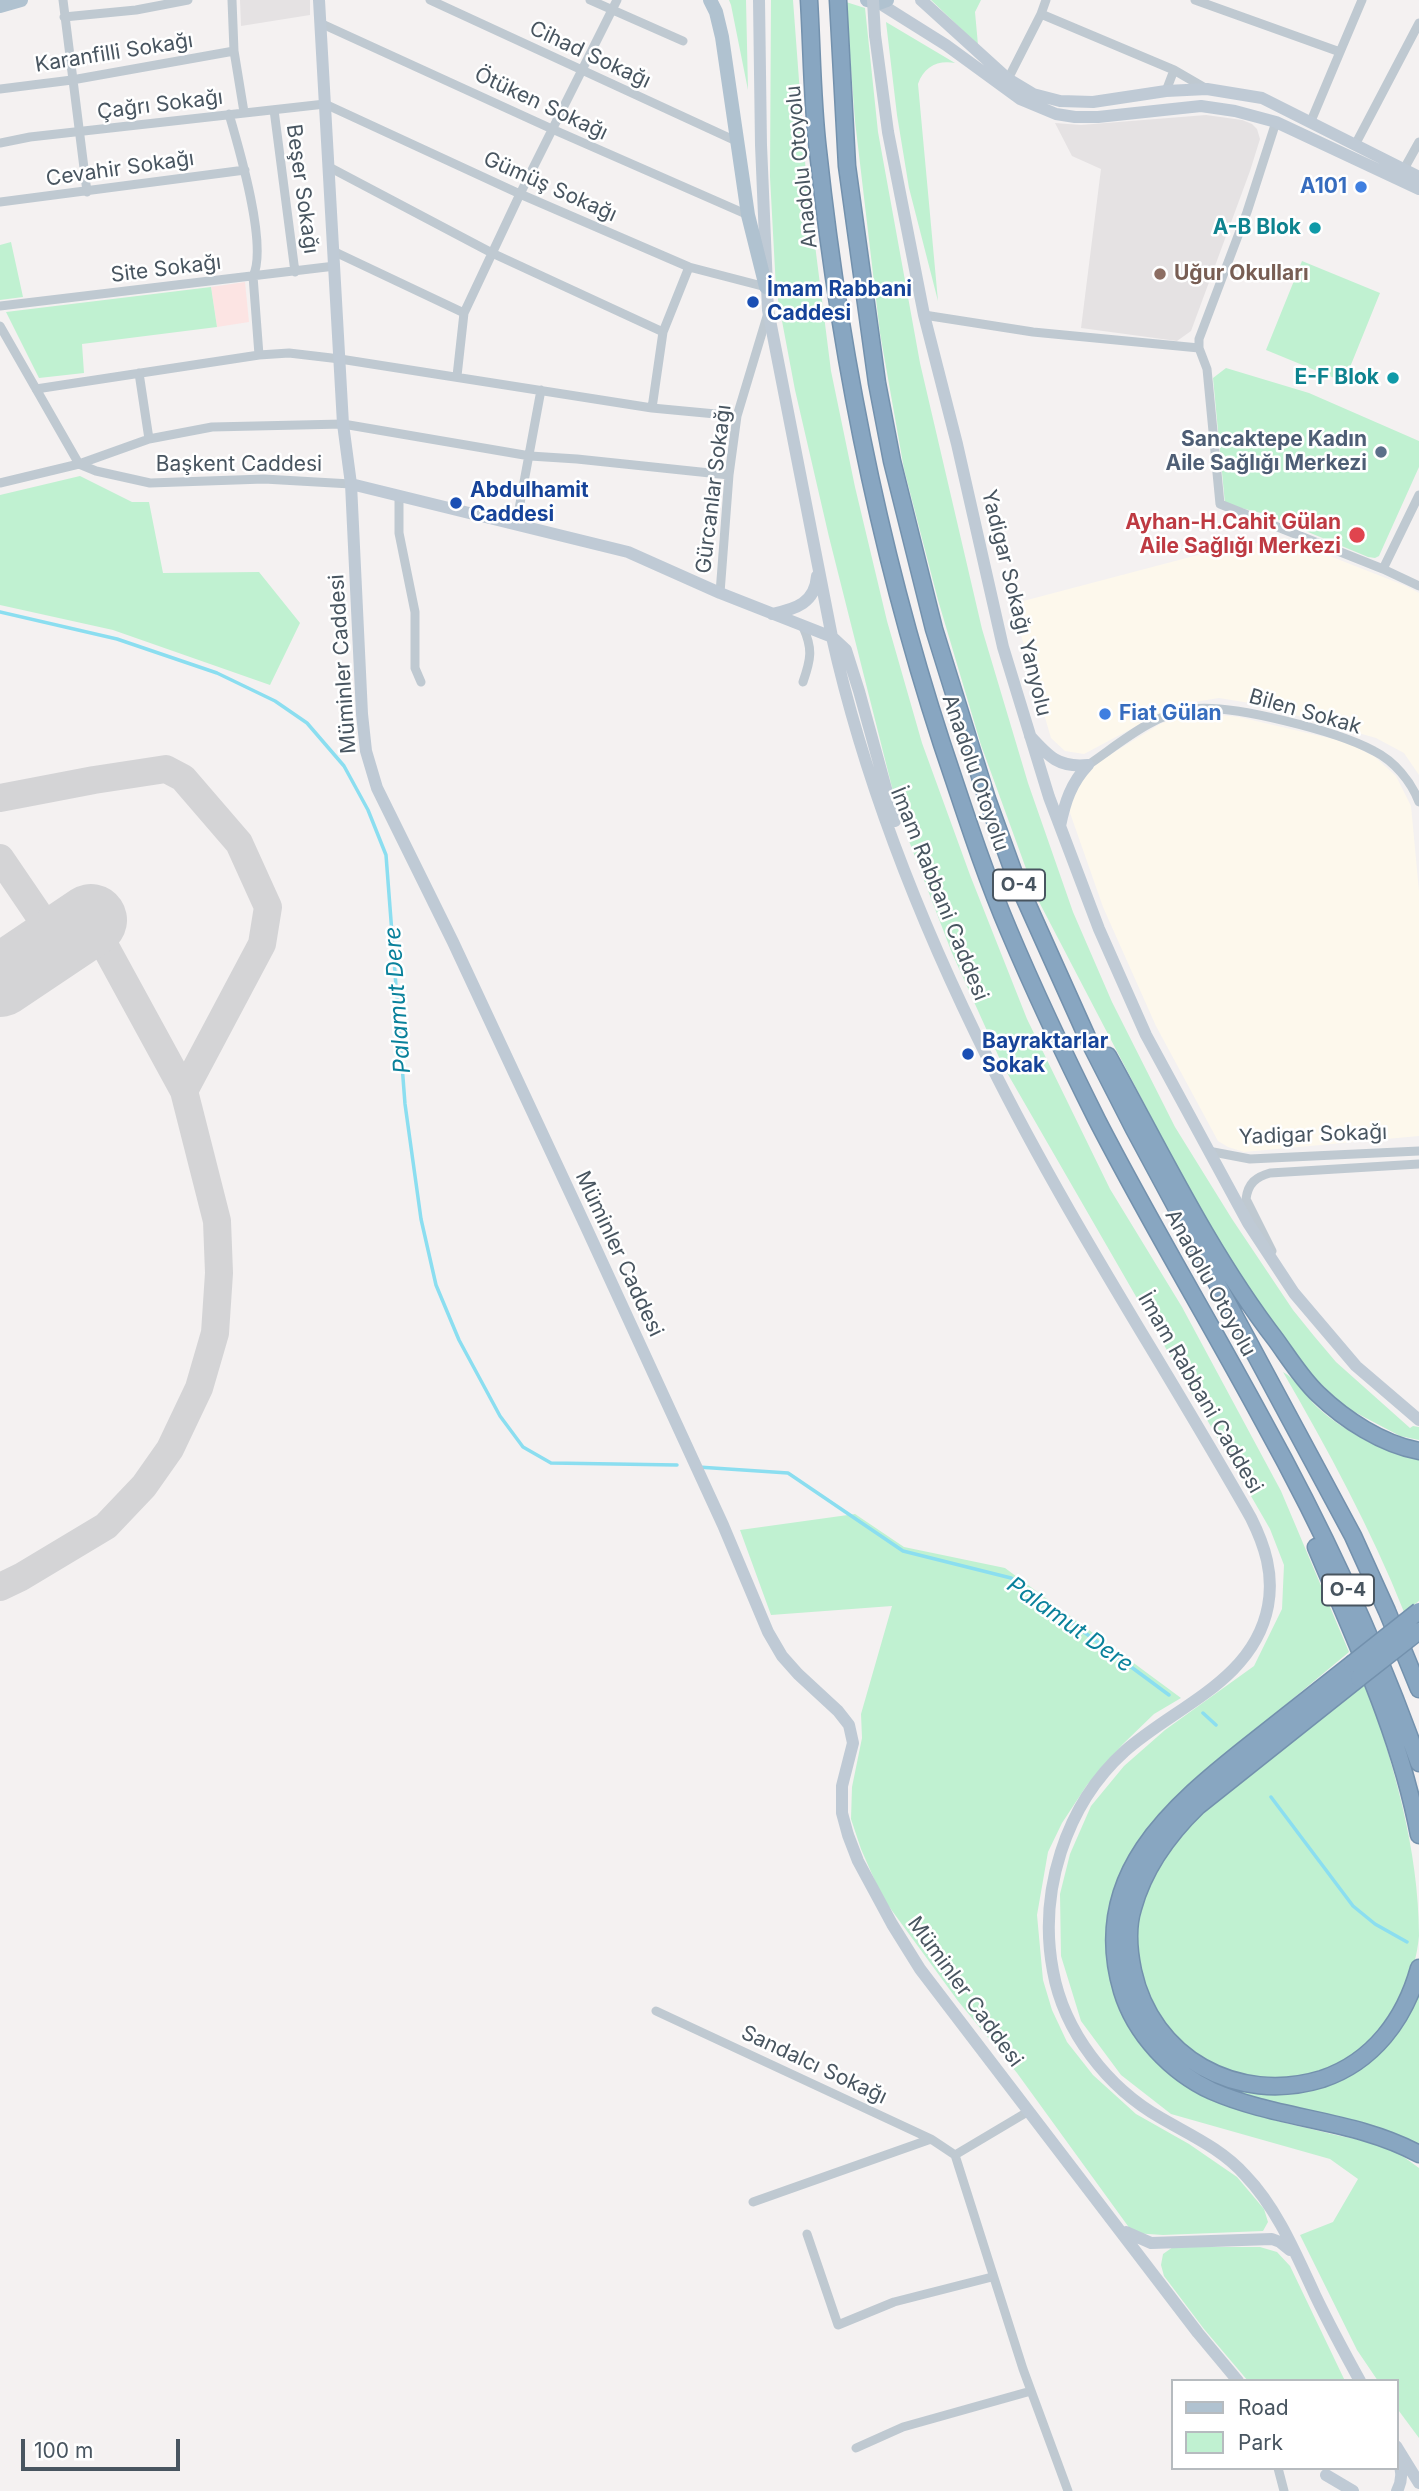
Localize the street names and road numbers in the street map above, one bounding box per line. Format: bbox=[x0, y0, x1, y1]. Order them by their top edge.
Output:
street label: Cihad Sokağı bbox=[525, 16, 655, 94]
street label: Karanfilli Sokağı bbox=[33, 28, 195, 78]
street label: Ötüken Sokağı bbox=[470, 62, 612, 146]
street label: Anadolu Otoyolu bbox=[781, 84, 823, 250]
street label: Çağrı Sokağı bbox=[96, 85, 224, 125]
street label: Beşer Sokağı bbox=[280, 123, 324, 255]
street label: Cevahir Sokağı bbox=[44, 146, 196, 192]
street label: Gümüş Sokağı bbox=[479, 146, 621, 228]
street label: Site Sokağı bbox=[110, 250, 222, 288]
street label: Gürcanlar Sokağı bbox=[691, 403, 737, 575]
street label: Başkent Caddesi bbox=[156, 452, 322, 478]
street label: Yadigar Sokağı Yanyolu bbox=[976, 487, 1056, 719]
street label: Müminler Caddesi bbox=[324, 574, 362, 754]
street label: Bilen Sokak bbox=[1246, 684, 1364, 740]
street label: Anadolu Otoyolu bbox=[936, 691, 1014, 855]
street label: İmam Rabbani Caddesi bbox=[885, 784, 993, 1004]
road number: O-4 bbox=[993, 870, 1045, 900]
street label: Yadigar Sokağı bbox=[1238, 1120, 1388, 1150]
street label: Müminler Caddesi bbox=[570, 1167, 668, 1341]
street label: Anadolu Otoyolu bbox=[1159, 1205, 1261, 1361]
street label: İmam Rabbani Caddesi bbox=[1132, 1288, 1268, 1498]
road number: O-4 bbox=[1322, 1574, 1374, 1606]
street label: Müminler Caddesi bbox=[902, 1912, 1028, 2072]
street label: Sandalcı Sokağı bbox=[737, 2020, 891, 2110]

